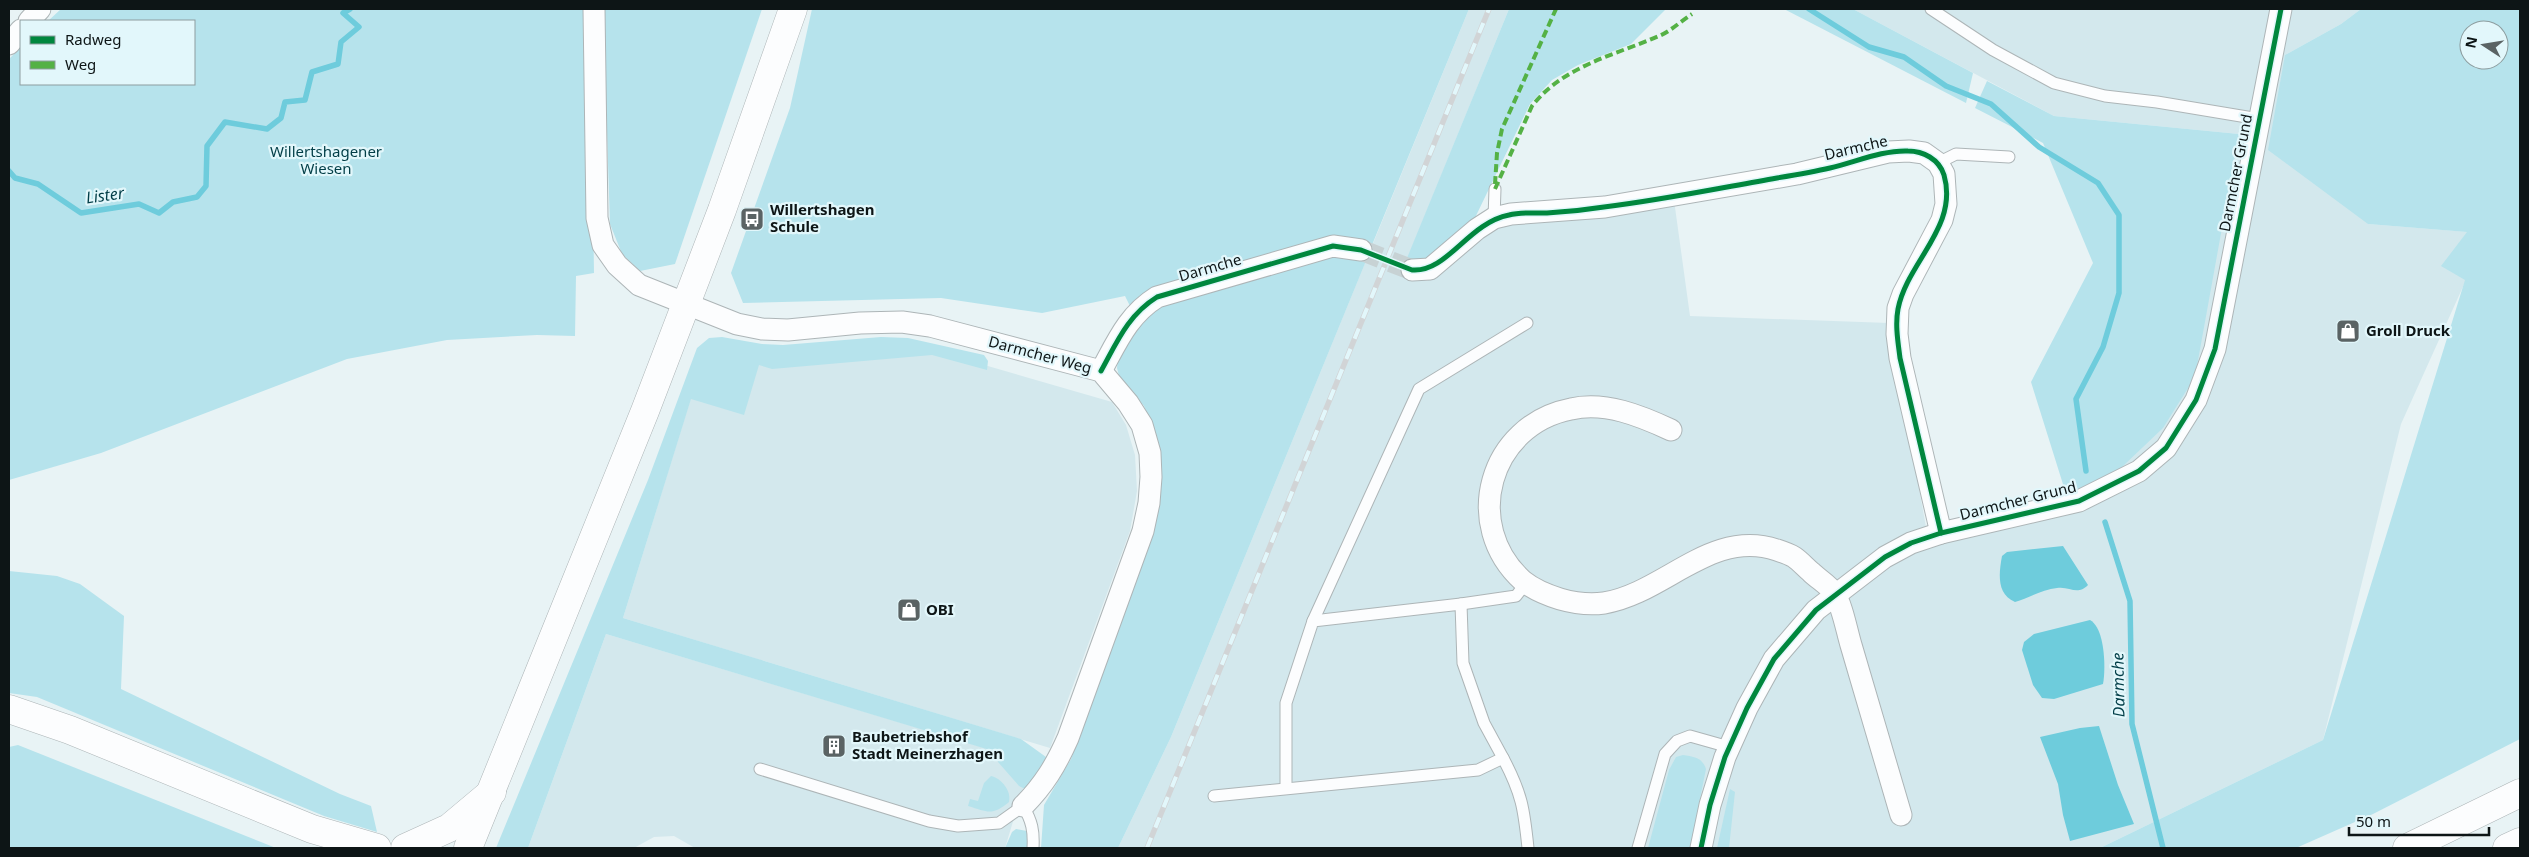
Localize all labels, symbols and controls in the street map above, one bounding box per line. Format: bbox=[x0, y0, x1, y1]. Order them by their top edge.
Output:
legend bbox=[20, 20, 195, 85]
north arrow bbox=[2459, 20, 2509, 70]
text: Radweg bbox=[65, 29, 121, 49]
text: N bbox=[2460, 35, 2481, 50]
text: Weg bbox=[65, 54, 96, 74]
street label: Darmcher Grund bbox=[2214, 112, 2256, 233]
street label: Darmche bbox=[1822, 130, 1889, 164]
park label: Willertshagener Wiesen bbox=[270, 141, 382, 178]
water label: Lister bbox=[84, 181, 126, 209]
place label: Willertshagen Schule bbox=[770, 199, 875, 236]
bus stop icon: Willertshagen Schule bbox=[739, 206, 765, 232]
street label: Darmche bbox=[1176, 249, 1243, 286]
shop icon: Groll Druck bbox=[2335, 318, 2361, 344]
place label: Groll Druck bbox=[2366, 320, 2451, 340]
street label: Darmcher Weg bbox=[986, 331, 1094, 377]
street label: Darmcher Grund bbox=[1957, 476, 2078, 524]
shop icon: OBI bbox=[896, 597, 922, 623]
place label: OBI bbox=[926, 599, 954, 619]
water label: Darmche bbox=[2106, 652, 2130, 717]
place label: Baubetriebshof Stadt Meinerzhagen bbox=[852, 726, 1003, 763]
building icon: Baubetriebshof Stadt Meinerzhagen bbox=[821, 733, 847, 759]
scale bar bbox=[2349, 804, 2489, 836]
text: 50 m bbox=[2356, 811, 2391, 831]

